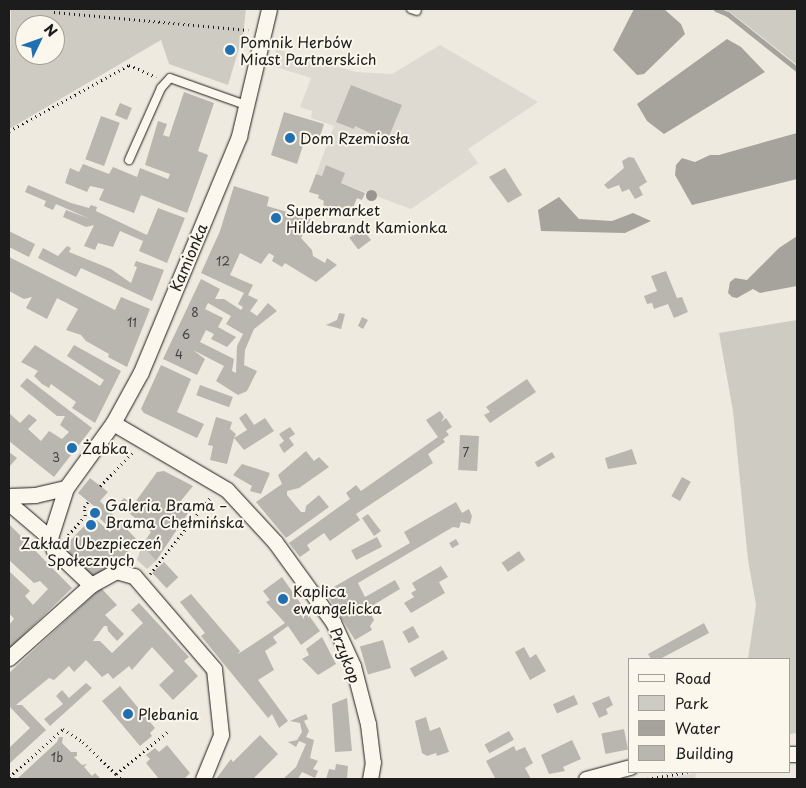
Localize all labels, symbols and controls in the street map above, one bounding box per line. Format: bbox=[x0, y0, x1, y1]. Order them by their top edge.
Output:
north arrow bbox=[15, 15, 65, 65]
text: N bbox=[39, 19, 62, 41]
place label: Pomnik Herbów Miast Partnerskich bbox=[240, 32, 377, 67]
marker: Pomnik Herbów Miast Partnerskich bbox=[224, 44, 236, 56]
place label: Dom Rzemiosła bbox=[300, 129, 409, 147]
marker: Dom Rzemiosła bbox=[284, 132, 296, 144]
place label: Supermarket Hildebrandt Kamionka bbox=[286, 200, 447, 235]
marker: Supermarket Hildebrandt Kamionka bbox=[270, 212, 282, 224]
street label: Kamionka bbox=[166, 220, 210, 294]
house number: 12 bbox=[216, 255, 230, 269]
house number: 8 bbox=[191, 306, 199, 320]
house number: 11 bbox=[127, 316, 137, 330]
house number: 6 bbox=[182, 328, 190, 342]
house number: 4 bbox=[175, 348, 183, 362]
place label: Żabka bbox=[82, 439, 128, 457]
marker: Żabka bbox=[66, 442, 78, 454]
house number: 7 bbox=[463, 446, 469, 460]
house number: 3 bbox=[52, 451, 60, 465]
place label: Galeria Brama – Brama Chełmińska bbox=[105, 495, 244, 530]
marker: Galeria Brama – Brama Chełmińska bbox=[89, 507, 101, 519]
marker: Zakład Ubezpieczeń Społecznych bbox=[85, 519, 97, 531]
place label: Zakład Ubezpieczeń Społecznych bbox=[20, 533, 162, 568]
place label: Kaplica ewangelicka bbox=[293, 581, 382, 616]
marker: Kaplica ewangelicka bbox=[277, 593, 289, 605]
street label: Przykop bbox=[327, 625, 365, 685]
legend bbox=[628, 658, 791, 773]
text: Road bbox=[675, 666, 711, 689]
text: Park bbox=[675, 691, 709, 714]
place label: Plebania bbox=[138, 705, 199, 723]
marker: Plebania bbox=[122, 708, 134, 720]
text: Water bbox=[675, 716, 720, 739]
text: Building bbox=[675, 741, 734, 764]
house number: 1b bbox=[51, 751, 63, 765]

